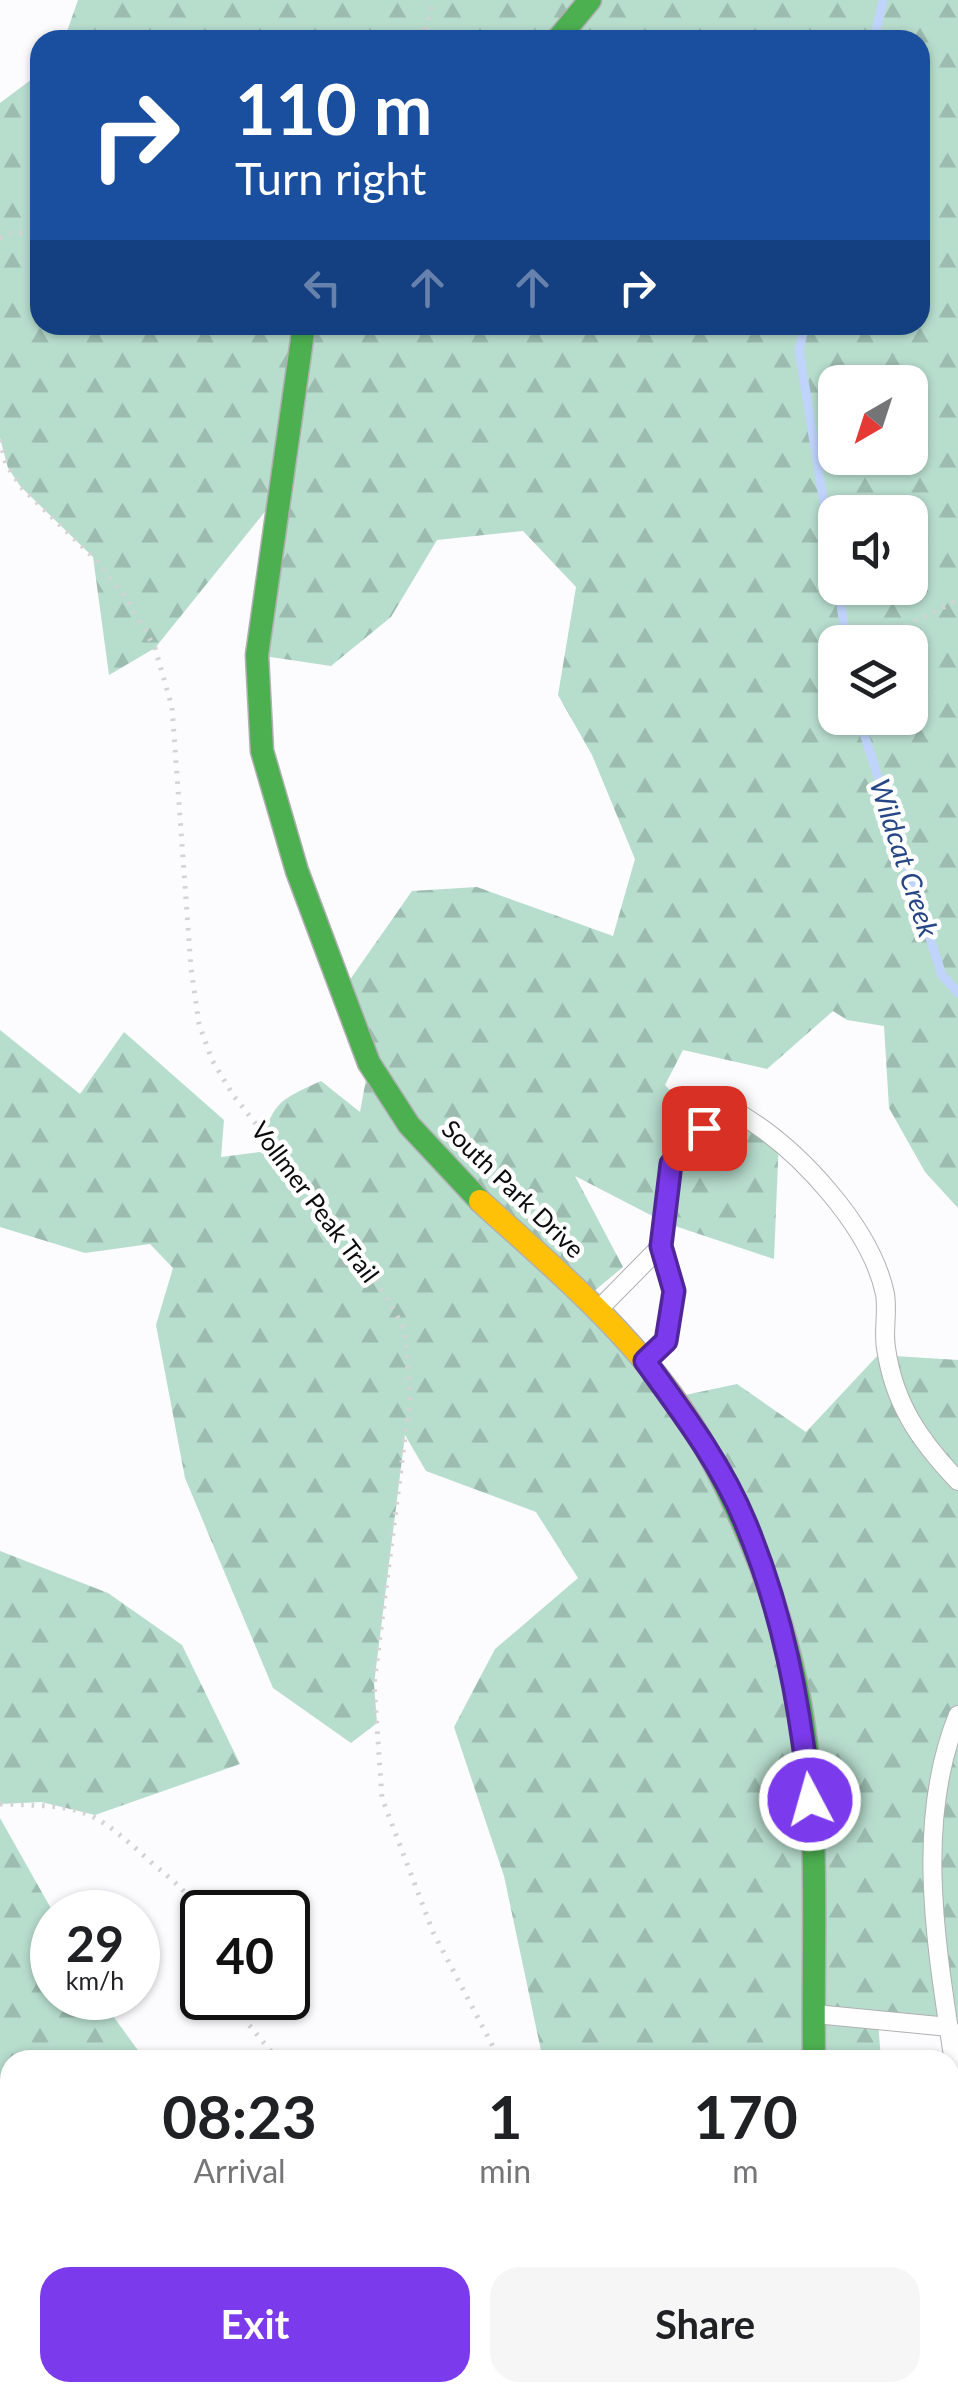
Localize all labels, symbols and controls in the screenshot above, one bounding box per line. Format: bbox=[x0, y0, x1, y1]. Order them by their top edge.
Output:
text: 110 m bbox=[235, 66, 432, 150]
icon: right bbox=[70, 70, 200, 200]
text: Turn right bbox=[235, 151, 426, 205]
icon: left bbox=[295, 260, 350, 315]
icon: ahead bbox=[400, 260, 455, 315]
icon: ahead bbox=[505, 260, 560, 315]
icon: right bbox=[610, 260, 665, 315]
north arrow bbox=[818, 365, 928, 475]
map controls bbox=[818, 365, 928, 735]
button: sound bbox=[818, 495, 928, 605]
button: layers bbox=[818, 625, 928, 735]
water label: Wildcat Creek bbox=[863, 774, 947, 942]
pin bbox=[662, 1086, 747, 1171]
icon: arrive bbox=[677, 1101, 732, 1156]
street label: South Park Drive bbox=[436, 1113, 591, 1264]
street label: Vollmer Peak Trail bbox=[246, 1115, 386, 1288]
position arrow bbox=[758, 1748, 862, 1852]
speed limit sign: 40 bbox=[180, 1890, 310, 2020]
text: 29 bbox=[66, 1913, 124, 1973]
text: km/h bbox=[66, 1965, 124, 1995]
text: 08:23 bbox=[162, 2080, 317, 2152]
text: 1 bbox=[488, 2080, 523, 2152]
text: 170 bbox=[693, 2080, 798, 2152]
text: Arrival bbox=[193, 2151, 286, 2190]
text: min bbox=[479, 2151, 531, 2190]
text: m bbox=[732, 2151, 759, 2190]
button: Exit bbox=[40, 2267, 470, 2382]
button: Share bbox=[490, 2267, 920, 2382]

